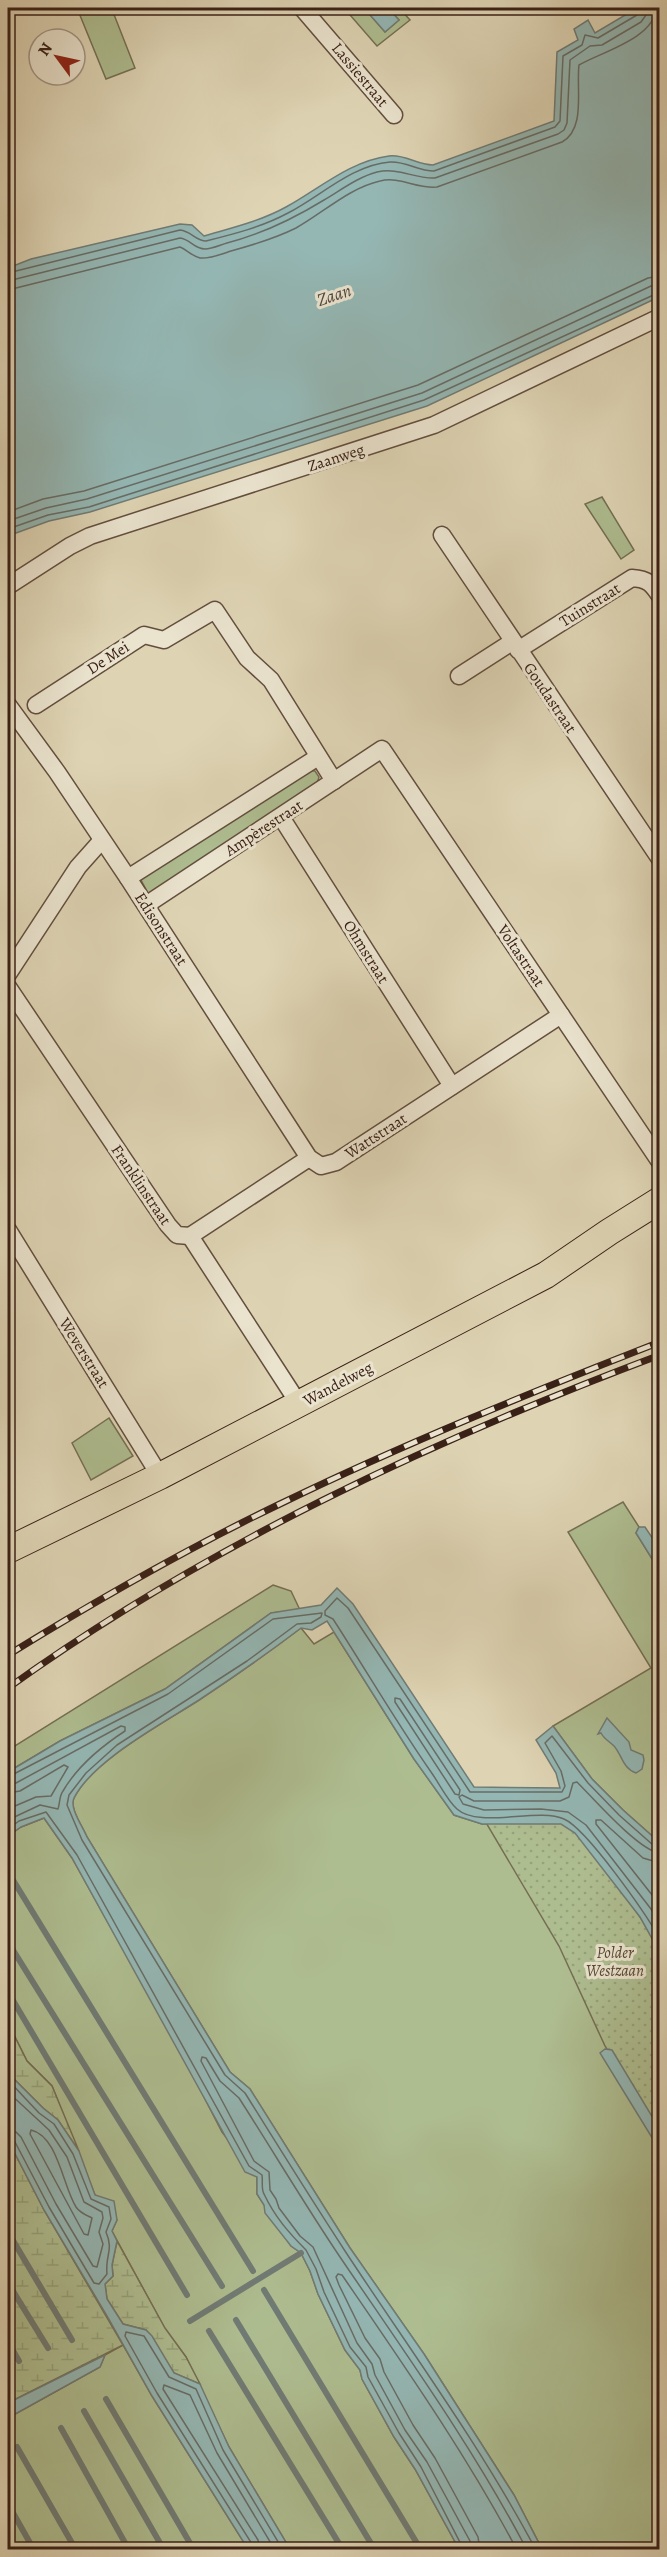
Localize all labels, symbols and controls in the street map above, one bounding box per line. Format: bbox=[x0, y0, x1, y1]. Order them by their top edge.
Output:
north arrow bbox=[27, 27, 87, 87]
text: N bbox=[33, 38, 58, 60]
street label: Lassiestraat bbox=[327, 38, 393, 112]
water label: Zaan bbox=[314, 278, 354, 312]
street label: Zaanweg bbox=[305, 438, 367, 478]
street label: Tuinstraat bbox=[555, 578, 625, 632]
street label: De Mei bbox=[83, 636, 133, 680]
street label: Goudastraat bbox=[518, 658, 582, 738]
street label: Ampèrestraat bbox=[220, 795, 307, 862]
street label: Edisonstraat bbox=[129, 888, 193, 970]
street label: Ohmstraat bbox=[338, 916, 394, 988]
street label: Voltastraat bbox=[491, 920, 550, 992]
street label: Wattstraat bbox=[340, 1108, 411, 1165]
street label: Franklinstraat bbox=[106, 1140, 176, 1230]
street label: Weverstraat bbox=[53, 1313, 114, 1392]
street label: Wandelweg bbox=[299, 1357, 377, 1412]
park label: Polder Westzaan bbox=[586, 1942, 644, 1982]

